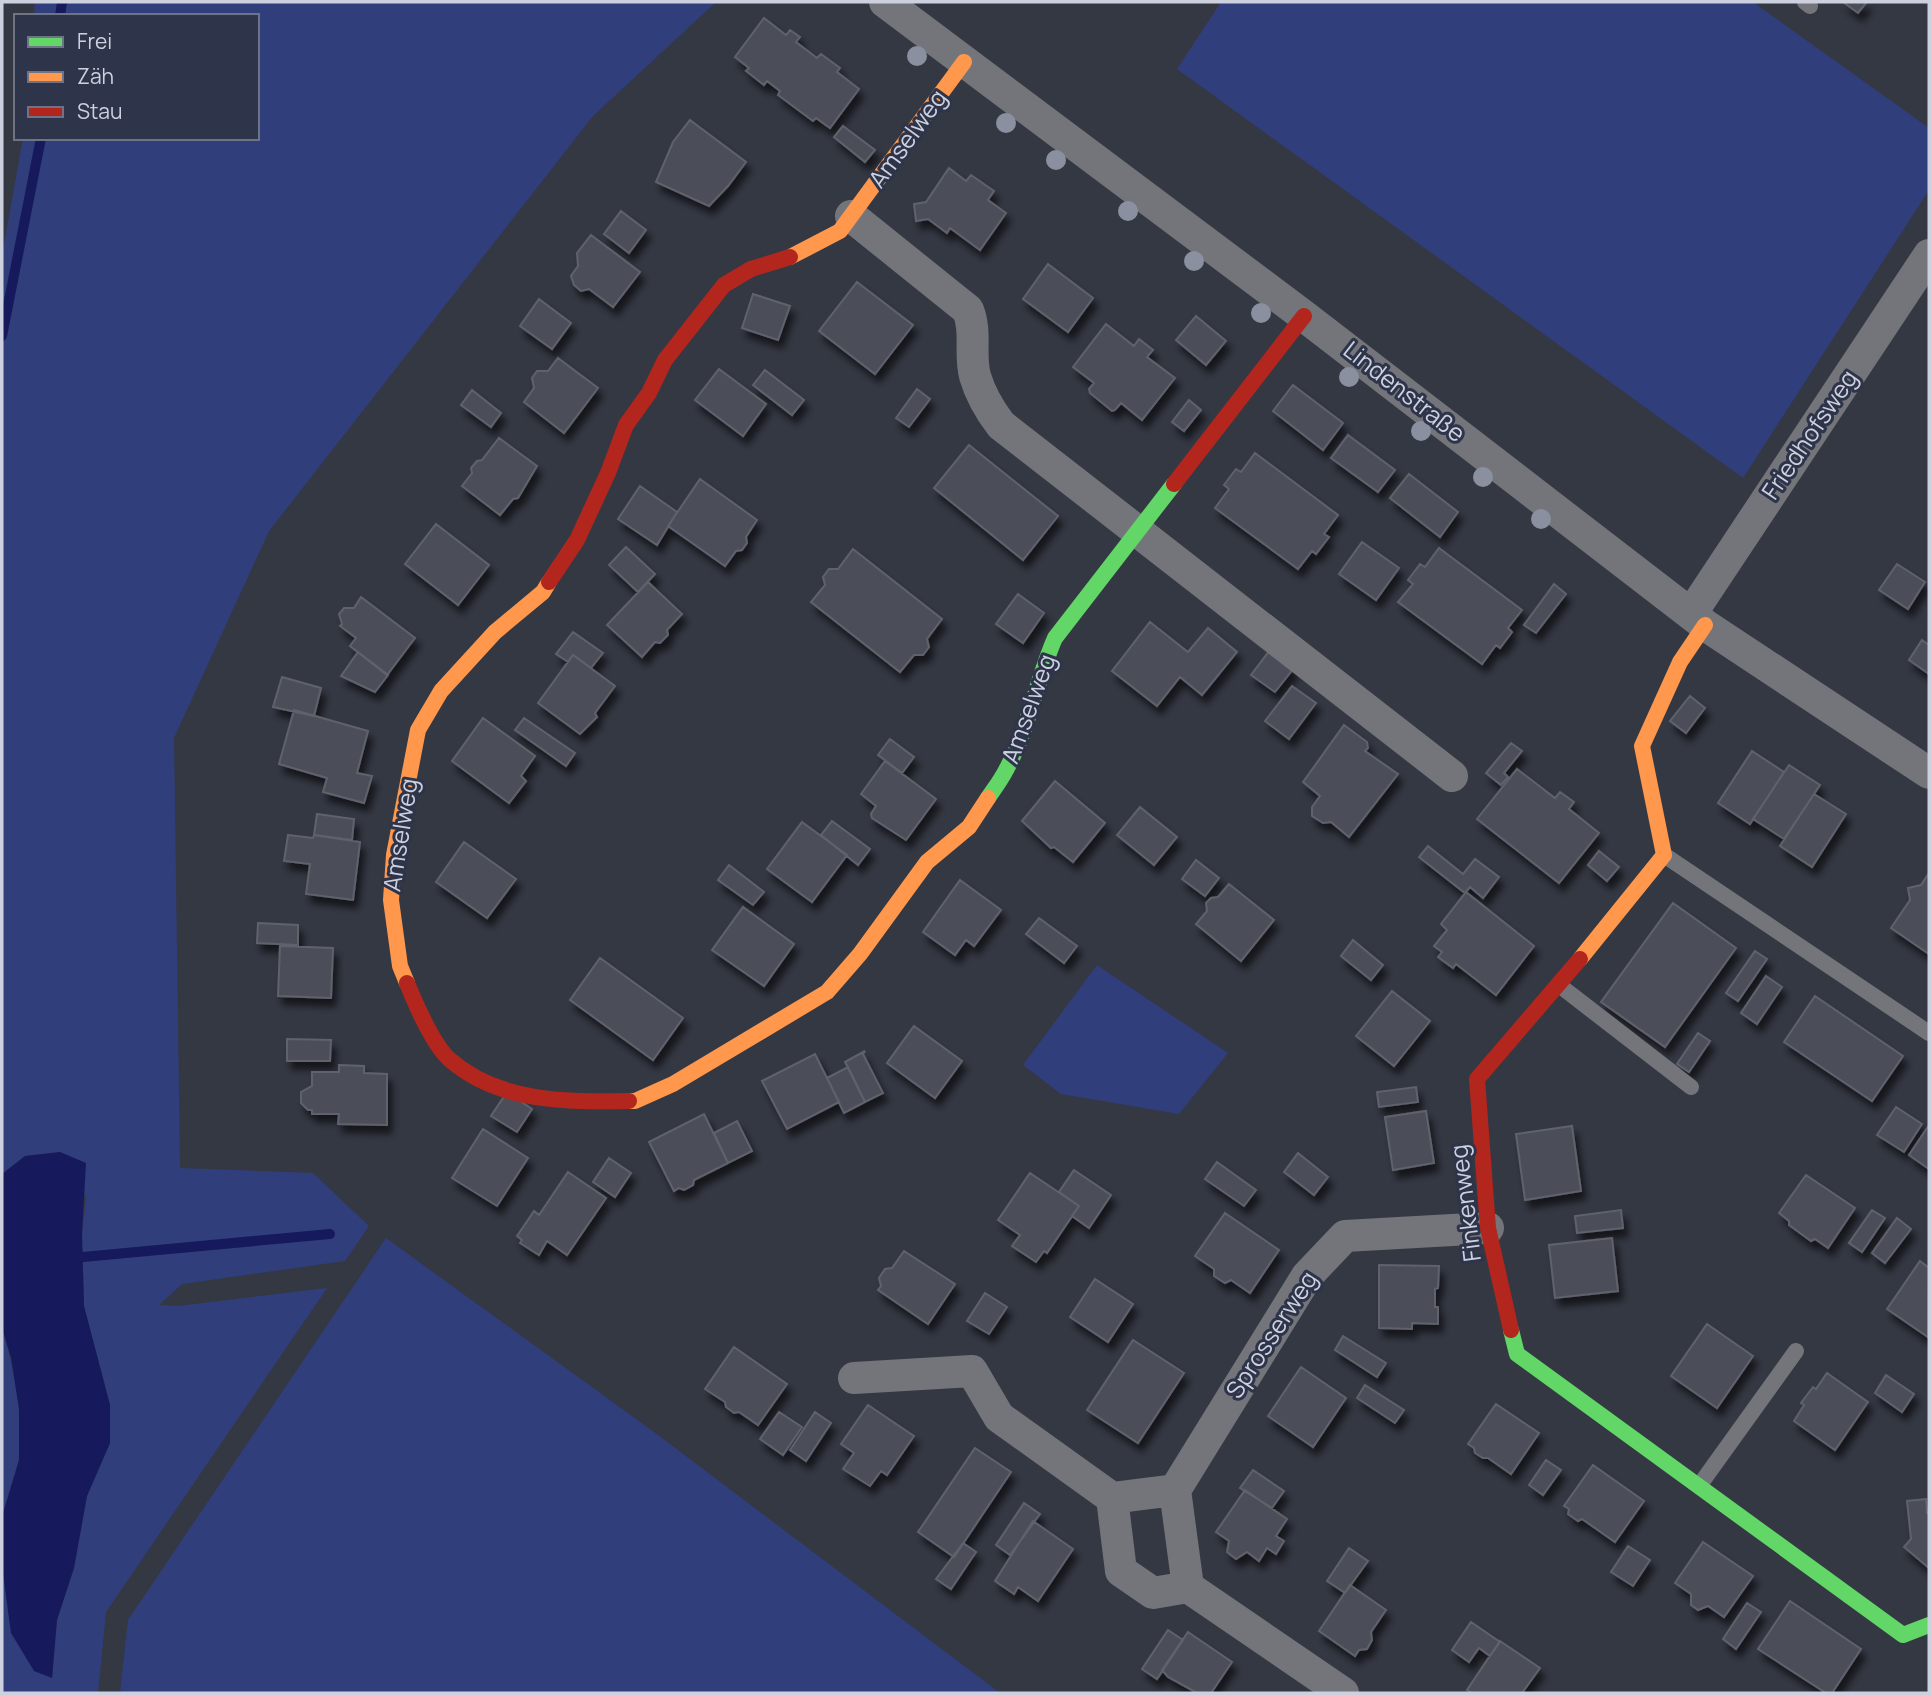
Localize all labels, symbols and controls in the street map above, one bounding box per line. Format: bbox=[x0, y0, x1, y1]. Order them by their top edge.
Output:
legend bbox=[14, 14, 259, 140]
text: Frei bbox=[77, 27, 112, 55]
text: Zäh bbox=[77, 62, 114, 90]
street label: Amselweg bbox=[860, 82, 954, 194]
text: Stau bbox=[77, 97, 123, 125]
street label: Lindenstraße bbox=[1337, 333, 1473, 449]
street label: Friedhofsweg bbox=[1753, 363, 1864, 506]
street label: Amselweg bbox=[993, 649, 1063, 768]
street label: Amselweg bbox=[374, 776, 425, 894]
street label: Finkenweg bbox=[1441, 1143, 1488, 1264]
street label: Sprosserweg bbox=[1217, 1264, 1324, 1404]

